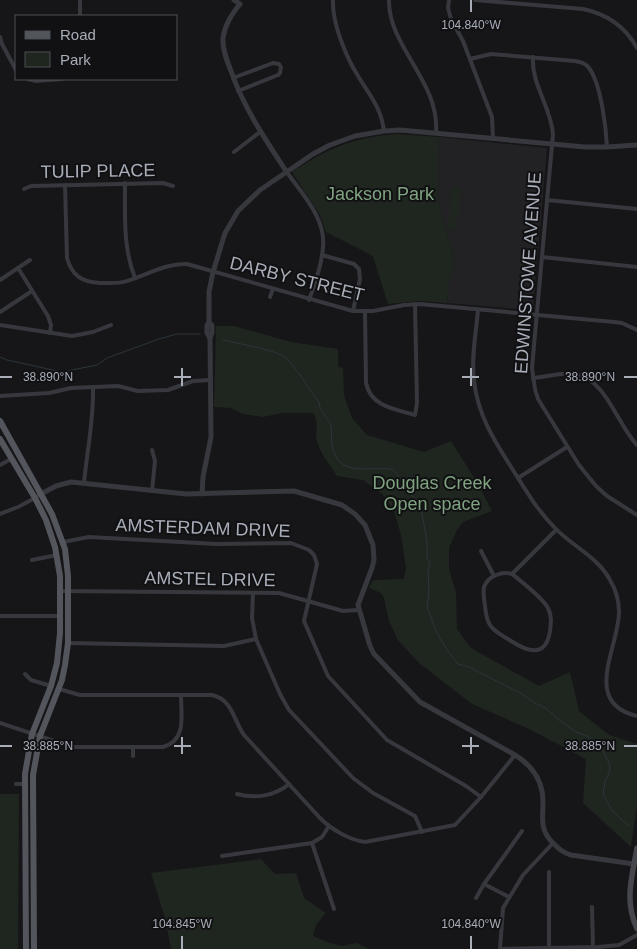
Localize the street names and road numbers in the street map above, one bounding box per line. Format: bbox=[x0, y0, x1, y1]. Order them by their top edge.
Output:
street label: TULIP PLACE bbox=[40, 160, 156, 182]
street label: EDWINSTOWE AVENUE bbox=[511, 171, 545, 375]
street label: DARBY STREET bbox=[228, 253, 366, 305]
street label: AMSTERDAM DRIVE bbox=[115, 515, 291, 541]
street label: AMSTEL DRIVE bbox=[144, 568, 276, 590]

